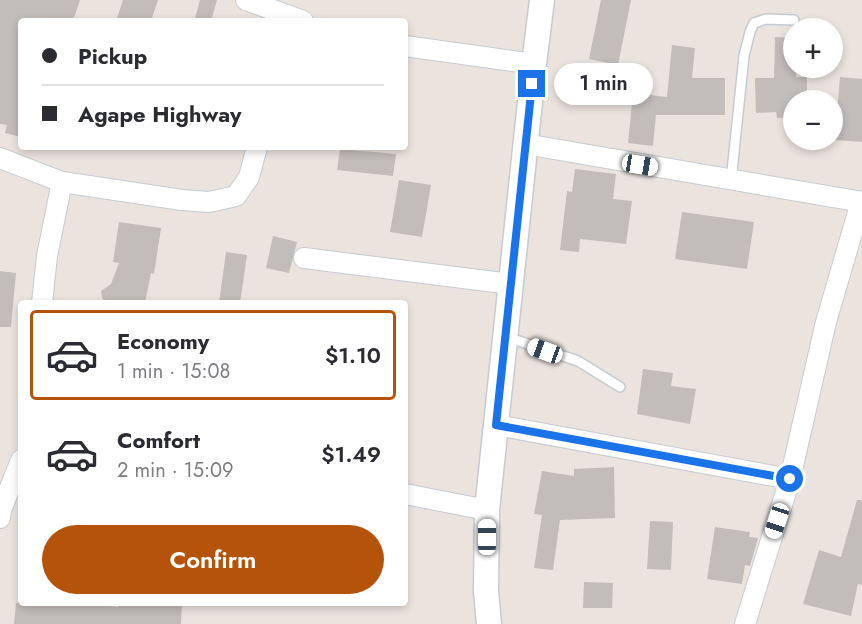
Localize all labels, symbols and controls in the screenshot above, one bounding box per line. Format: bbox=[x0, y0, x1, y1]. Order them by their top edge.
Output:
map controls bbox=[783, 18, 843, 150]
button: + bbox=[783, 18, 843, 78]
text: Pickup bbox=[78, 40, 147, 72]
callout: 1 min bbox=[553, 63, 652, 105]
text: 1 min bbox=[579, 69, 628, 98]
route end bbox=[518, 70, 545, 97]
button: − bbox=[783, 90, 843, 150]
text: Agape Highway bbox=[78, 98, 241, 130]
car bbox=[621, 153, 659, 177]
text: Economy bbox=[117, 325, 209, 357]
icon: car bbox=[45, 328, 99, 382]
car bbox=[525, 336, 565, 366]
text: $1.10 bbox=[325, 339, 381, 371]
text: 1 min · 15:08 bbox=[117, 357, 231, 386]
text: Comfort bbox=[117, 424, 200, 456]
icon: car bbox=[45, 427, 99, 481]
text: $1.49 bbox=[321, 438, 381, 470]
text: 2 min · 15:09 bbox=[117, 456, 233, 485]
route start bbox=[776, 465, 803, 492]
car bbox=[763, 501, 791, 541]
car bbox=[478, 519, 496, 555]
button: Confirm bbox=[42, 525, 384, 594]

